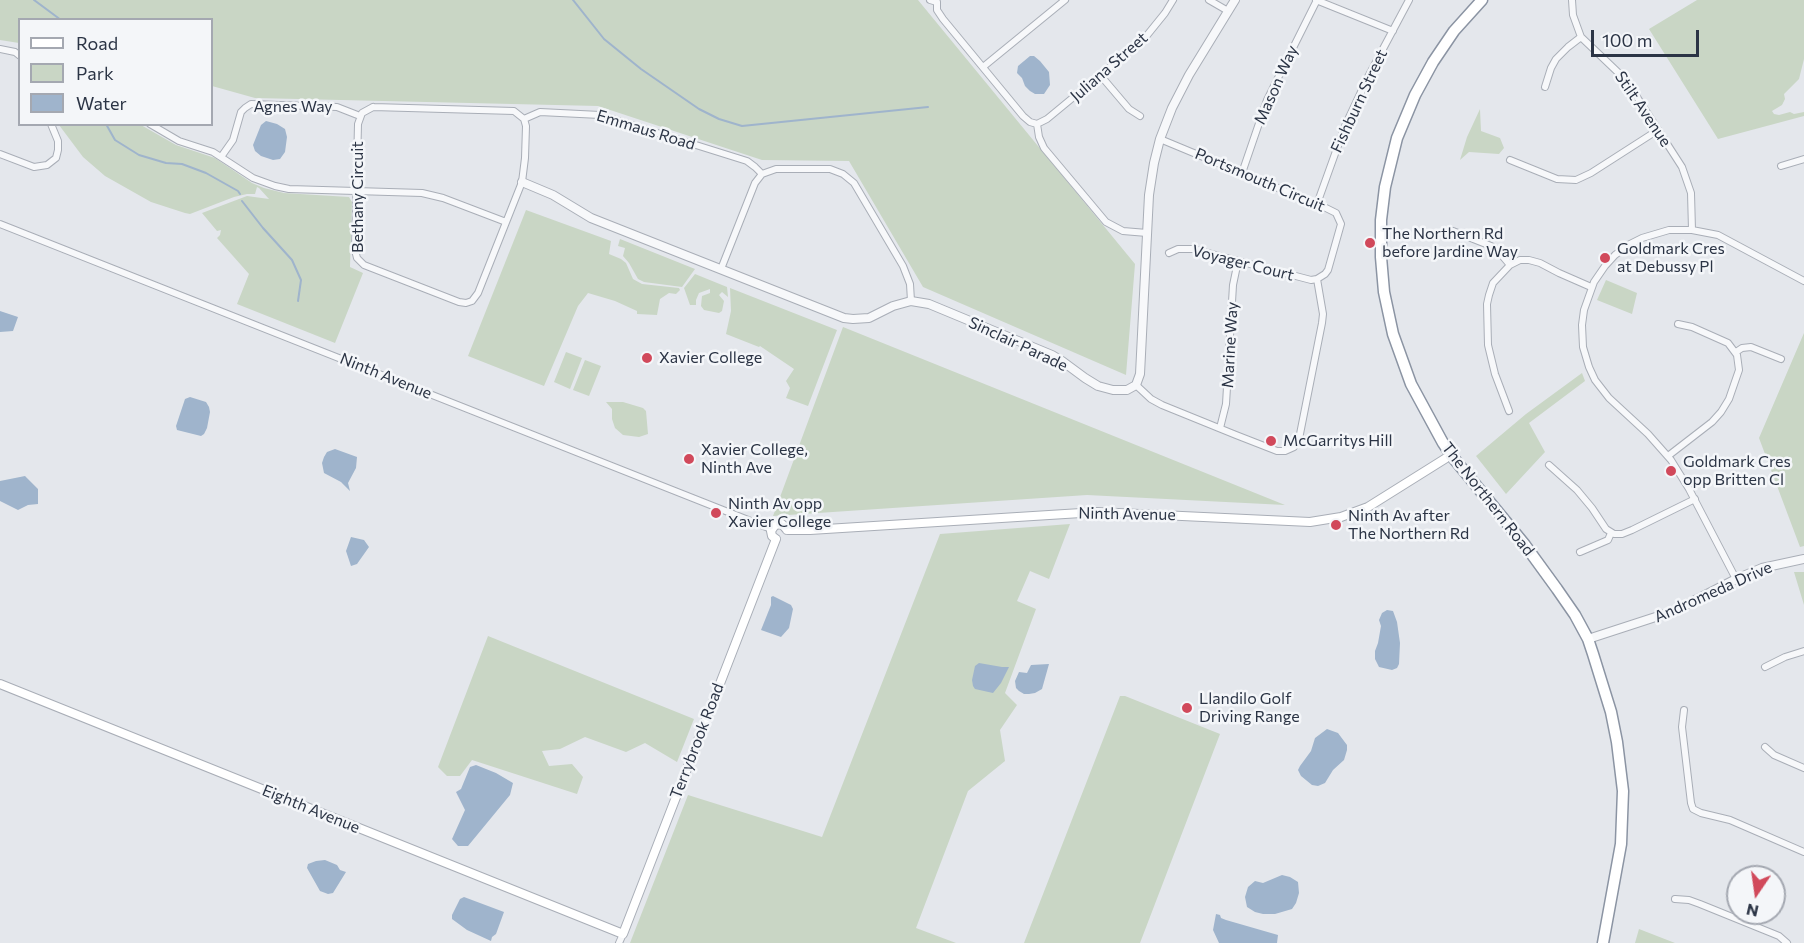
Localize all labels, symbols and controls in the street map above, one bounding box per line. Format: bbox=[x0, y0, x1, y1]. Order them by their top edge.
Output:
legend bbox=[18, 18, 213, 126]
scale bar bbox=[1594, 18, 1702, 56]
street label: Juliana Street bbox=[1066, 28, 1152, 106]
text: 100 m bbox=[1602, 29, 1652, 51]
text: Road bbox=[76, 32, 118, 54]
street label: Mason Way bbox=[1250, 42, 1302, 128]
street label: Fishburn Street bbox=[1327, 46, 1391, 156]
text: Park bbox=[76, 62, 114, 84]
street label: Stilt Avenue bbox=[1611, 68, 1675, 150]
text: Water bbox=[76, 92, 127, 114]
street label: Agnes Way bbox=[253, 97, 333, 117]
street label: Emmaus Road bbox=[594, 106, 698, 154]
street label: Bethany Circuit bbox=[348, 141, 368, 253]
street label: Portsmouth Circuit bbox=[1192, 144, 1328, 216]
place label: The Northern Rd before Jardine Way bbox=[1382, 224, 1518, 262]
marker: The Northern Rd before Jardine Way bbox=[1363, 236, 1377, 250]
place label: Goldmark Cres at Debussy Pl bbox=[1617, 239, 1725, 277]
street label: Voyager Court bbox=[1190, 241, 1296, 285]
marker: Goldmark Cres at Debussy Pl bbox=[1598, 251, 1612, 265]
street label: Marine Way bbox=[1218, 301, 1242, 389]
street label: Sinclair Parade bbox=[965, 313, 1071, 375]
place label: Xavier College bbox=[659, 348, 762, 368]
street label: Ninth Avenue bbox=[337, 349, 435, 403]
marker: Xavier College bbox=[640, 351, 654, 365]
place label: McGarritys Hill bbox=[1283, 431, 1393, 451]
marker: McGarritys Hill bbox=[1264, 434, 1278, 448]
street label: The Northern Road bbox=[1438, 438, 1538, 560]
place label: Xavier College, Ninth Ave bbox=[701, 440, 808, 478]
marker: Xavier College, Ninth Ave bbox=[682, 452, 696, 466]
place label: Goldmark Cres opp Britten Cl bbox=[1683, 452, 1791, 490]
marker: Goldmark Cres opp Britten Cl bbox=[1664, 464, 1678, 478]
place label: Ninth Av opp Xavier College bbox=[728, 494, 831, 532]
street label: Ninth Avenue bbox=[1078, 504, 1176, 524]
marker: Ninth Av opp Xavier College bbox=[709, 506, 723, 520]
place label: Ninth Av after The Northern Rd bbox=[1348, 506, 1469, 544]
marker: Ninth Av after The Northern Rd bbox=[1329, 518, 1343, 532]
street label: Andromeda Drive bbox=[1651, 557, 1775, 627]
street label: Terrybrook Road bbox=[666, 680, 728, 802]
place label: Llandilo Golf Driving Range bbox=[1199, 689, 1300, 727]
marker: Llandilo Golf Driving Range bbox=[1180, 701, 1194, 715]
street label: Eighth Avenue bbox=[259, 781, 363, 837]
north arrow bbox=[1726, 865, 1786, 925]
text: N bbox=[1744, 900, 1760, 922]

